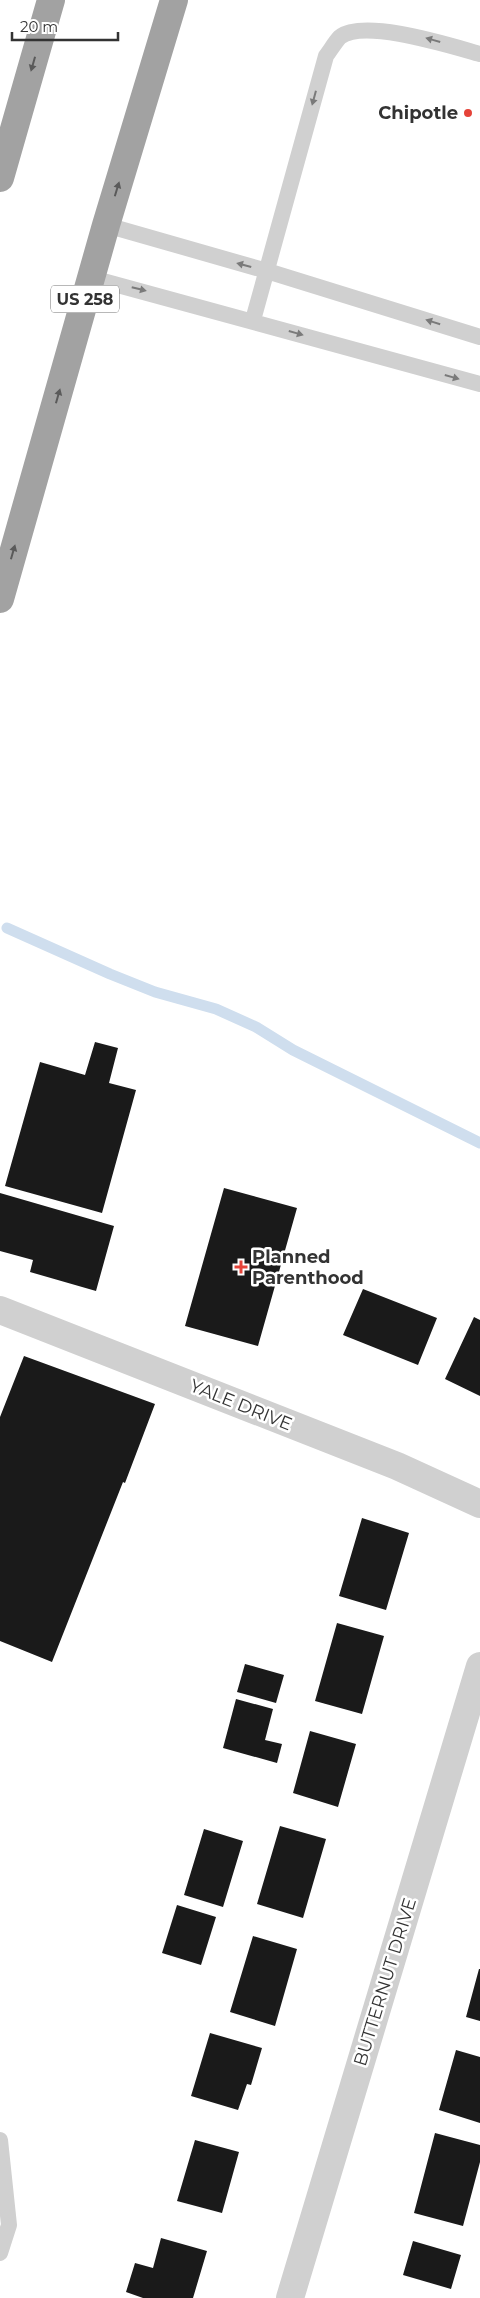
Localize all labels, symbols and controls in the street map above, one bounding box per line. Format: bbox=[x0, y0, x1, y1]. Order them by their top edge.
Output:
scale bar bbox=[12, 10, 119, 42]
text: 20 m bbox=[20, 17, 58, 36]
one-way arrow bbox=[425, 36, 440, 44]
one-way arrow bbox=[28, 56, 36, 71]
one-way arrow bbox=[310, 91, 318, 106]
place label: Chipotle bbox=[378, 102, 458, 124]
marker: Chipotle bbox=[462, 107, 474, 119]
one-way arrow bbox=[114, 181, 122, 196]
one-way arrow bbox=[237, 261, 252, 269]
road number: US 258 bbox=[51, 286, 119, 312]
one-way arrow bbox=[131, 286, 146, 294]
one-way arrow bbox=[426, 318, 441, 326]
one-way arrow bbox=[288, 329, 303, 337]
one-way arrow bbox=[445, 373, 460, 381]
one-way arrow bbox=[54, 388, 62, 403]
one-way arrow bbox=[10, 544, 18, 559]
place label: Planned Parenthood bbox=[252, 1246, 364, 1289]
marker: Planned Parenthood bbox=[234, 1260, 248, 1274]
street label: YALE DRIVE bbox=[187, 1375, 295, 1435]
street label: BUTTERNUT DRIVE bbox=[349, 1895, 421, 2069]

